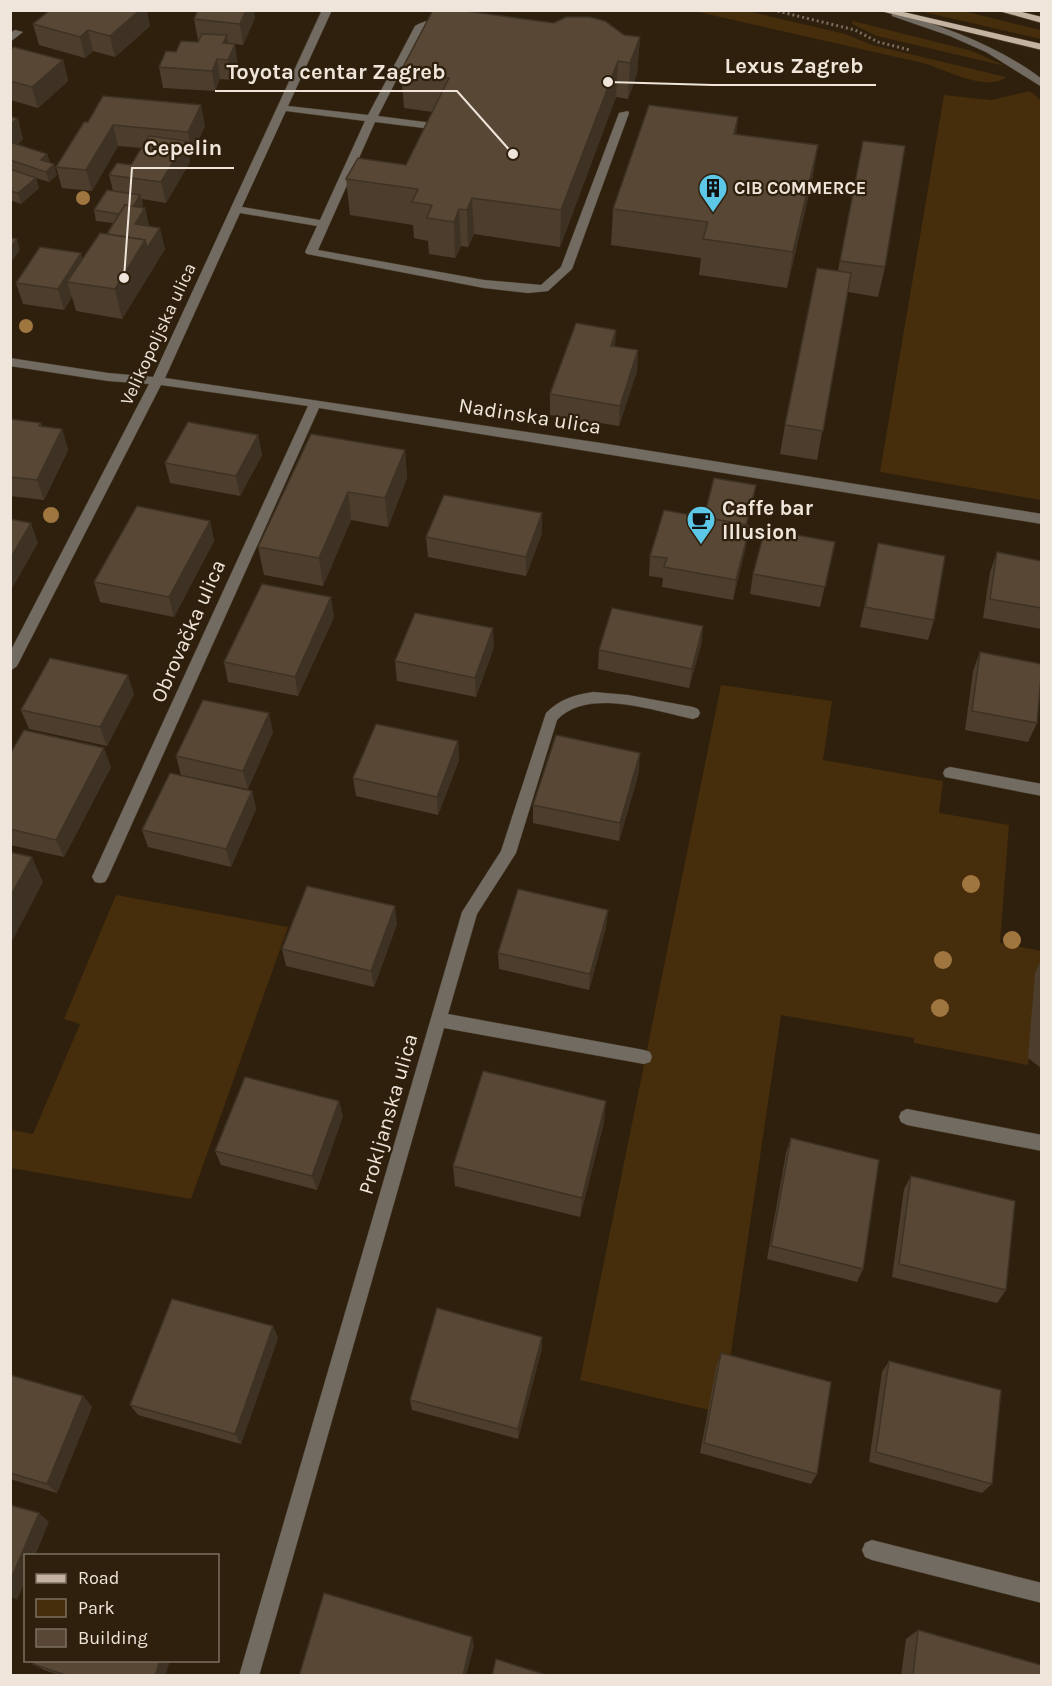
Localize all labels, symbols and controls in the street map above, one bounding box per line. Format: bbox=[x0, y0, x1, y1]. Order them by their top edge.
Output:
callout: Lexus Zagreb bbox=[713, 45, 876, 85]
callout: Toyota centar Zagreb bbox=[215, 51, 457, 91]
text: Lexus Zagreb bbox=[725, 53, 863, 79]
text: Toyota centar Zagreb bbox=[227, 59, 445, 85]
callout: Cepelin bbox=[132, 128, 234, 168]
text: Cepelin bbox=[144, 135, 222, 161]
building icon: CIB COMMERCE bbox=[697, 172, 729, 214]
place label: CIB COMMERCE bbox=[734, 177, 866, 199]
street label: Velikopoljska ulica bbox=[115, 259, 201, 409]
street label: Nadinska ulica bbox=[457, 393, 603, 439]
place label: Caffe bar Illusion bbox=[722, 496, 814, 544]
cafe icon: Caffe bar Illusion bbox=[685, 504, 717, 546]
street label: Obrovačka ulica bbox=[146, 556, 230, 706]
street label: Prokljanska ulica bbox=[354, 1031, 422, 1197]
legend bbox=[24, 1554, 219, 1662]
text: Road bbox=[78, 1567, 119, 1589]
text: Park bbox=[78, 1597, 115, 1619]
text: Building bbox=[78, 1627, 148, 1649]

